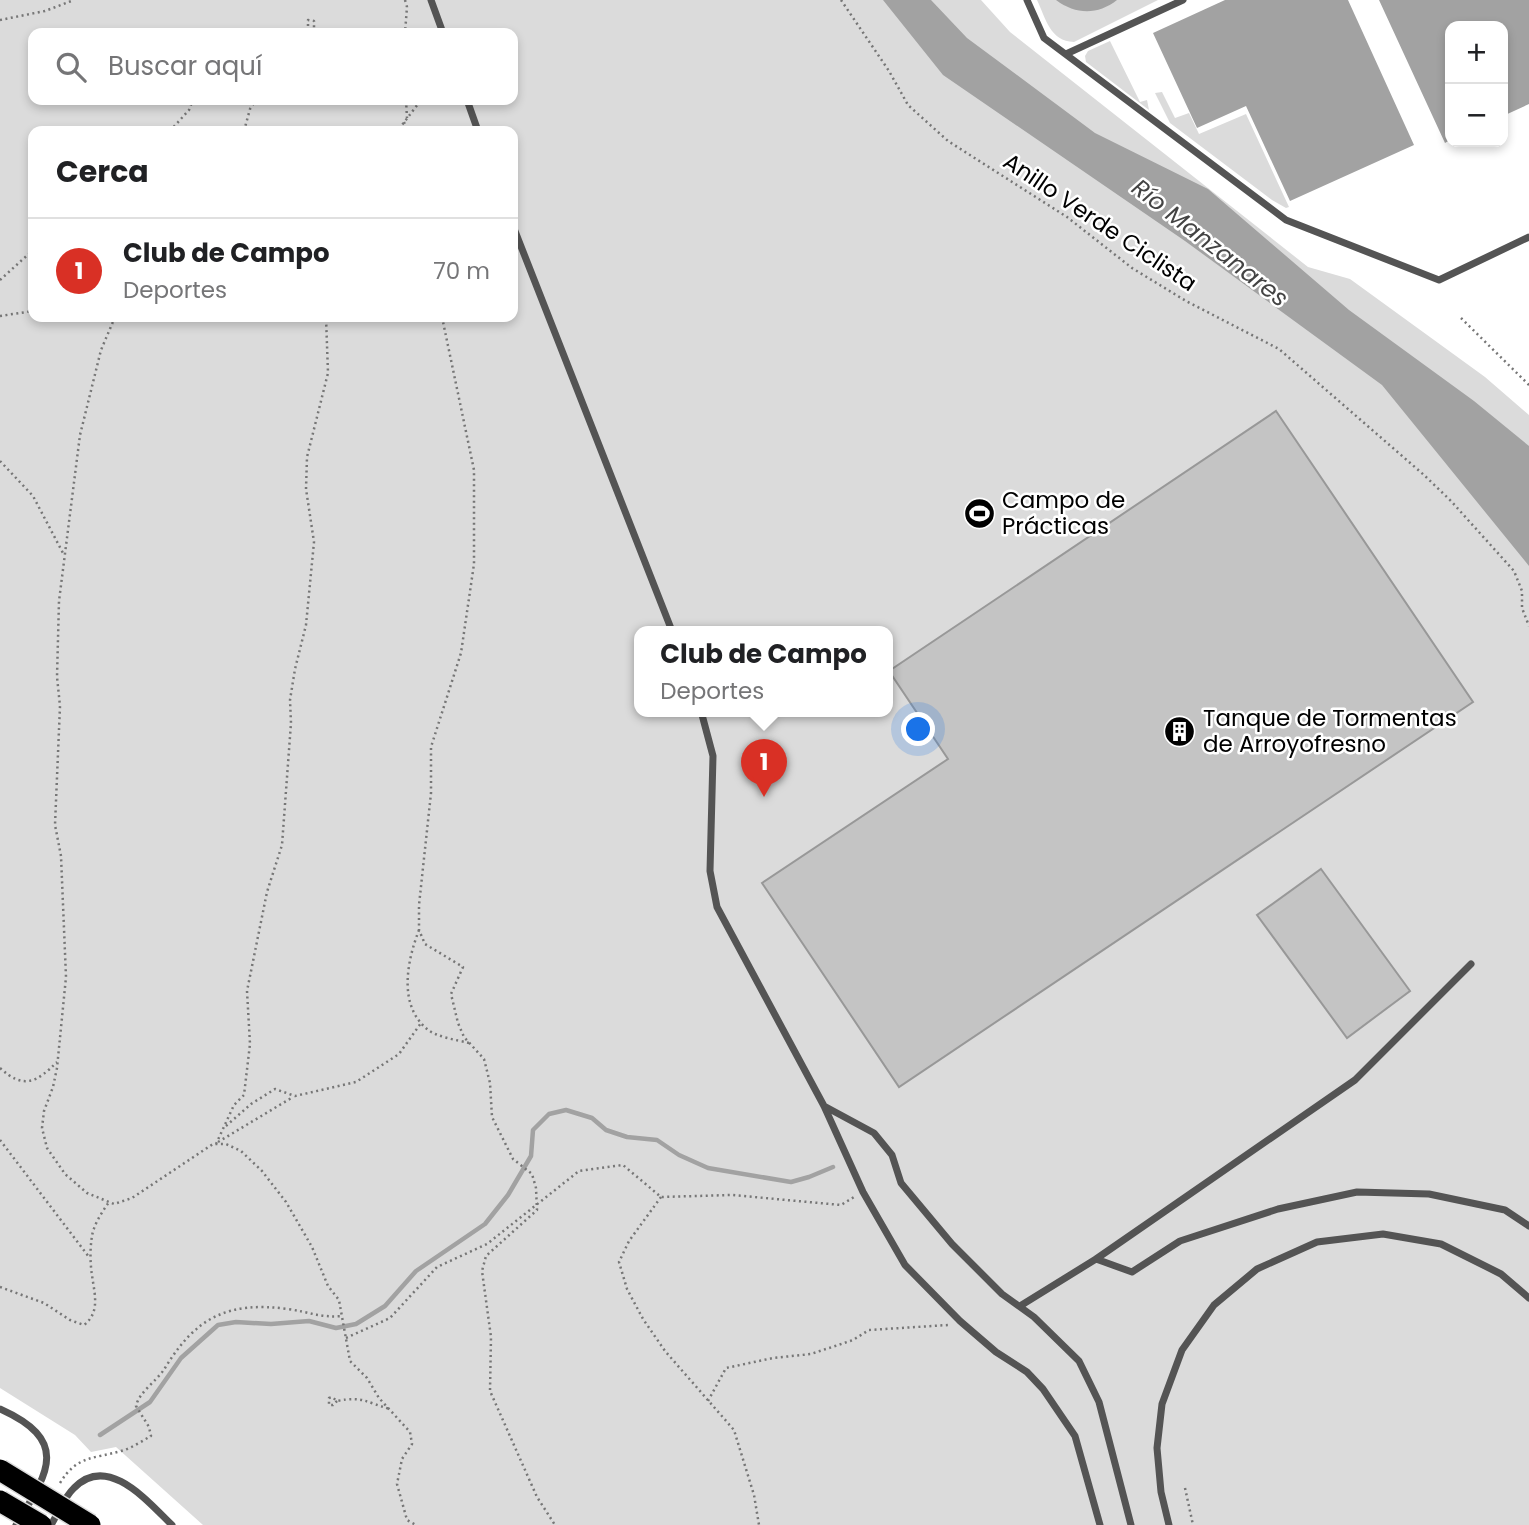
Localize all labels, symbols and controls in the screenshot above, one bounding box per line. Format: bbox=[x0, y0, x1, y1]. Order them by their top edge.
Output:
map controls bbox=[1445, 21, 1508, 147]
button: + bbox=[1445, 21, 1508, 84]
search box bbox=[28, 28, 518, 105]
icon: search bbox=[52, 48, 90, 86]
text: Buscar aquí bbox=[108, 48, 262, 84]
button: − bbox=[1445, 84, 1508, 147]
street label: Anillo Verde Ciclista bbox=[997, 145, 1203, 299]
text: Cerca bbox=[56, 150, 149, 193]
water label: Río Manzanares bbox=[1125, 171, 1295, 314]
text: Club de Campo bbox=[123, 235, 330, 271]
text: 1 bbox=[75, 255, 83, 287]
text: 70 m bbox=[433, 255, 490, 287]
text: Deportes bbox=[123, 274, 227, 306]
place label: Campo de Prácticas bbox=[1002, 484, 1125, 542]
sports icon: Campo de Prácticas bbox=[962, 496, 996, 530]
popup bbox=[634, 626, 893, 717]
text: Club de Campo bbox=[660, 636, 867, 672]
text: Deportes bbox=[660, 675, 764, 707]
place label: Tanque de Tormentas de Arroyofresno bbox=[1203, 702, 1457, 760]
your location bbox=[901, 712, 935, 746]
building icon: Tanque de Tormentas de Arroyofresno bbox=[1163, 714, 1197, 748]
pin: 1 bbox=[741, 739, 787, 797]

